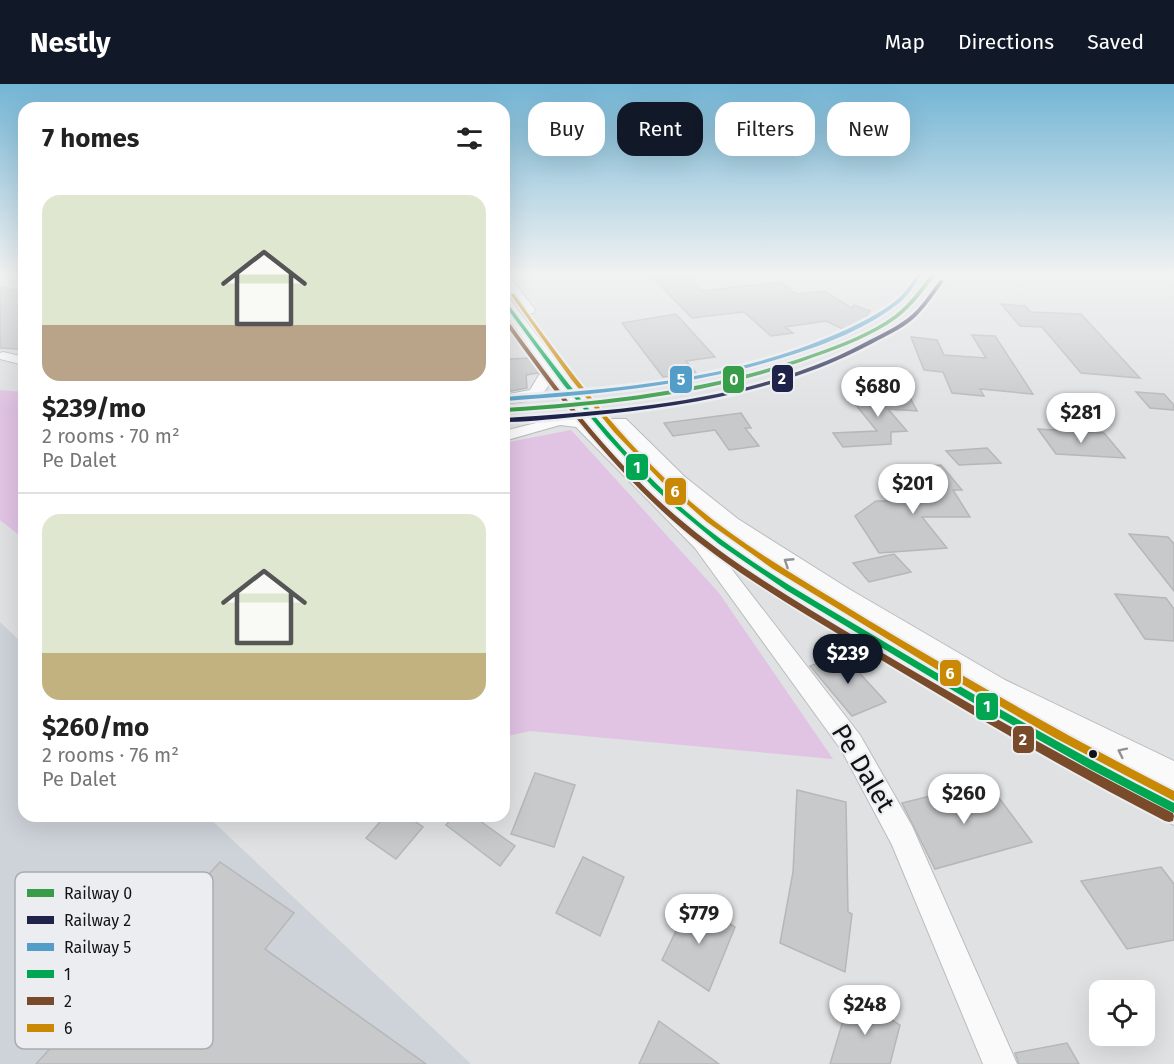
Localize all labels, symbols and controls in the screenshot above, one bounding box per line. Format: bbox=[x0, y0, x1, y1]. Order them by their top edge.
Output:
text: Nestly bbox=[30, 26, 111, 59]
text: Map bbox=[885, 29, 925, 55]
text: Directions bbox=[958, 29, 1054, 55]
text: Saved bbox=[1087, 29, 1144, 55]
chip: Buy bbox=[528, 102, 605, 156]
chip: Rent bbox=[617, 102, 703, 156]
chip: Filters bbox=[715, 102, 815, 156]
chip: New bbox=[827, 102, 910, 156]
icon: filters bbox=[453, 122, 486, 155]
text: 7 homes bbox=[42, 123, 139, 154]
icon: home bbox=[210, 234, 318, 342]
line badge: 2 bbox=[771, 364, 794, 393]
line badge: 5 bbox=[669, 365, 693, 394]
line badge: 0 bbox=[722, 365, 745, 394]
pin: $680 bbox=[842, 367, 914, 418]
text: 2 bbox=[778, 369, 786, 388]
text: 5 bbox=[677, 370, 686, 389]
text: 0 bbox=[729, 370, 739, 389]
text: $680 bbox=[855, 374, 901, 398]
text: $239/mo bbox=[42, 393, 146, 424]
pin: $281 bbox=[1045, 393, 1117, 444]
text: $281 bbox=[1060, 400, 1102, 424]
text: 2 rooms · 70 m² bbox=[42, 424, 180, 448]
text: Pe Dalet bbox=[42, 448, 116, 472]
line badge: 1 bbox=[625, 453, 649, 481]
text: 1 bbox=[633, 458, 641, 477]
pin: $201 bbox=[877, 464, 949, 515]
text: $201 bbox=[892, 471, 934, 495]
line badge: 6 bbox=[664, 477, 687, 506]
text: 6 bbox=[670, 482, 680, 501]
icon: home bbox=[210, 553, 318, 661]
one-way arrow bbox=[784, 558, 795, 569]
pin: $239 bbox=[812, 634, 884, 685]
text: $239 bbox=[827, 641, 869, 665]
line badge: 6 bbox=[939, 659, 962, 687]
text: 6 bbox=[945, 664, 955, 683]
line badge: 1 bbox=[975, 692, 999, 721]
text: 1 bbox=[983, 697, 991, 716]
text: $260/mo bbox=[42, 712, 149, 743]
street label: Pe Dalet bbox=[825, 719, 902, 818]
line badge: 2 bbox=[1012, 725, 1035, 754]
text: 2 bbox=[1019, 730, 1027, 749]
text: 2 rooms · 76 m² bbox=[42, 743, 179, 767]
unlabelled marker bbox=[1087, 748, 1099, 760]
one-way arrow bbox=[1117, 748, 1128, 759]
text: Pe Dalet bbox=[42, 767, 116, 791]
pin: $260 bbox=[928, 774, 1000, 825]
text: $260 bbox=[942, 781, 986, 805]
legend bbox=[15, 872, 213, 1049]
text: Railway 0 bbox=[64, 884, 132, 903]
pin: $779 bbox=[663, 894, 735, 945]
text: $779 bbox=[679, 901, 719, 925]
text: Railway 2 bbox=[64, 911, 131, 930]
text: Railway 5 bbox=[64, 938, 131, 957]
text: 1 bbox=[64, 965, 71, 984]
map controls bbox=[1089, 980, 1155, 1046]
button: locate bbox=[1089, 980, 1155, 1046]
pin: $248 bbox=[829, 985, 901, 1036]
text: 2 bbox=[64, 992, 72, 1011]
text: $248 bbox=[843, 992, 887, 1016]
text: 6 bbox=[64, 1019, 73, 1038]

